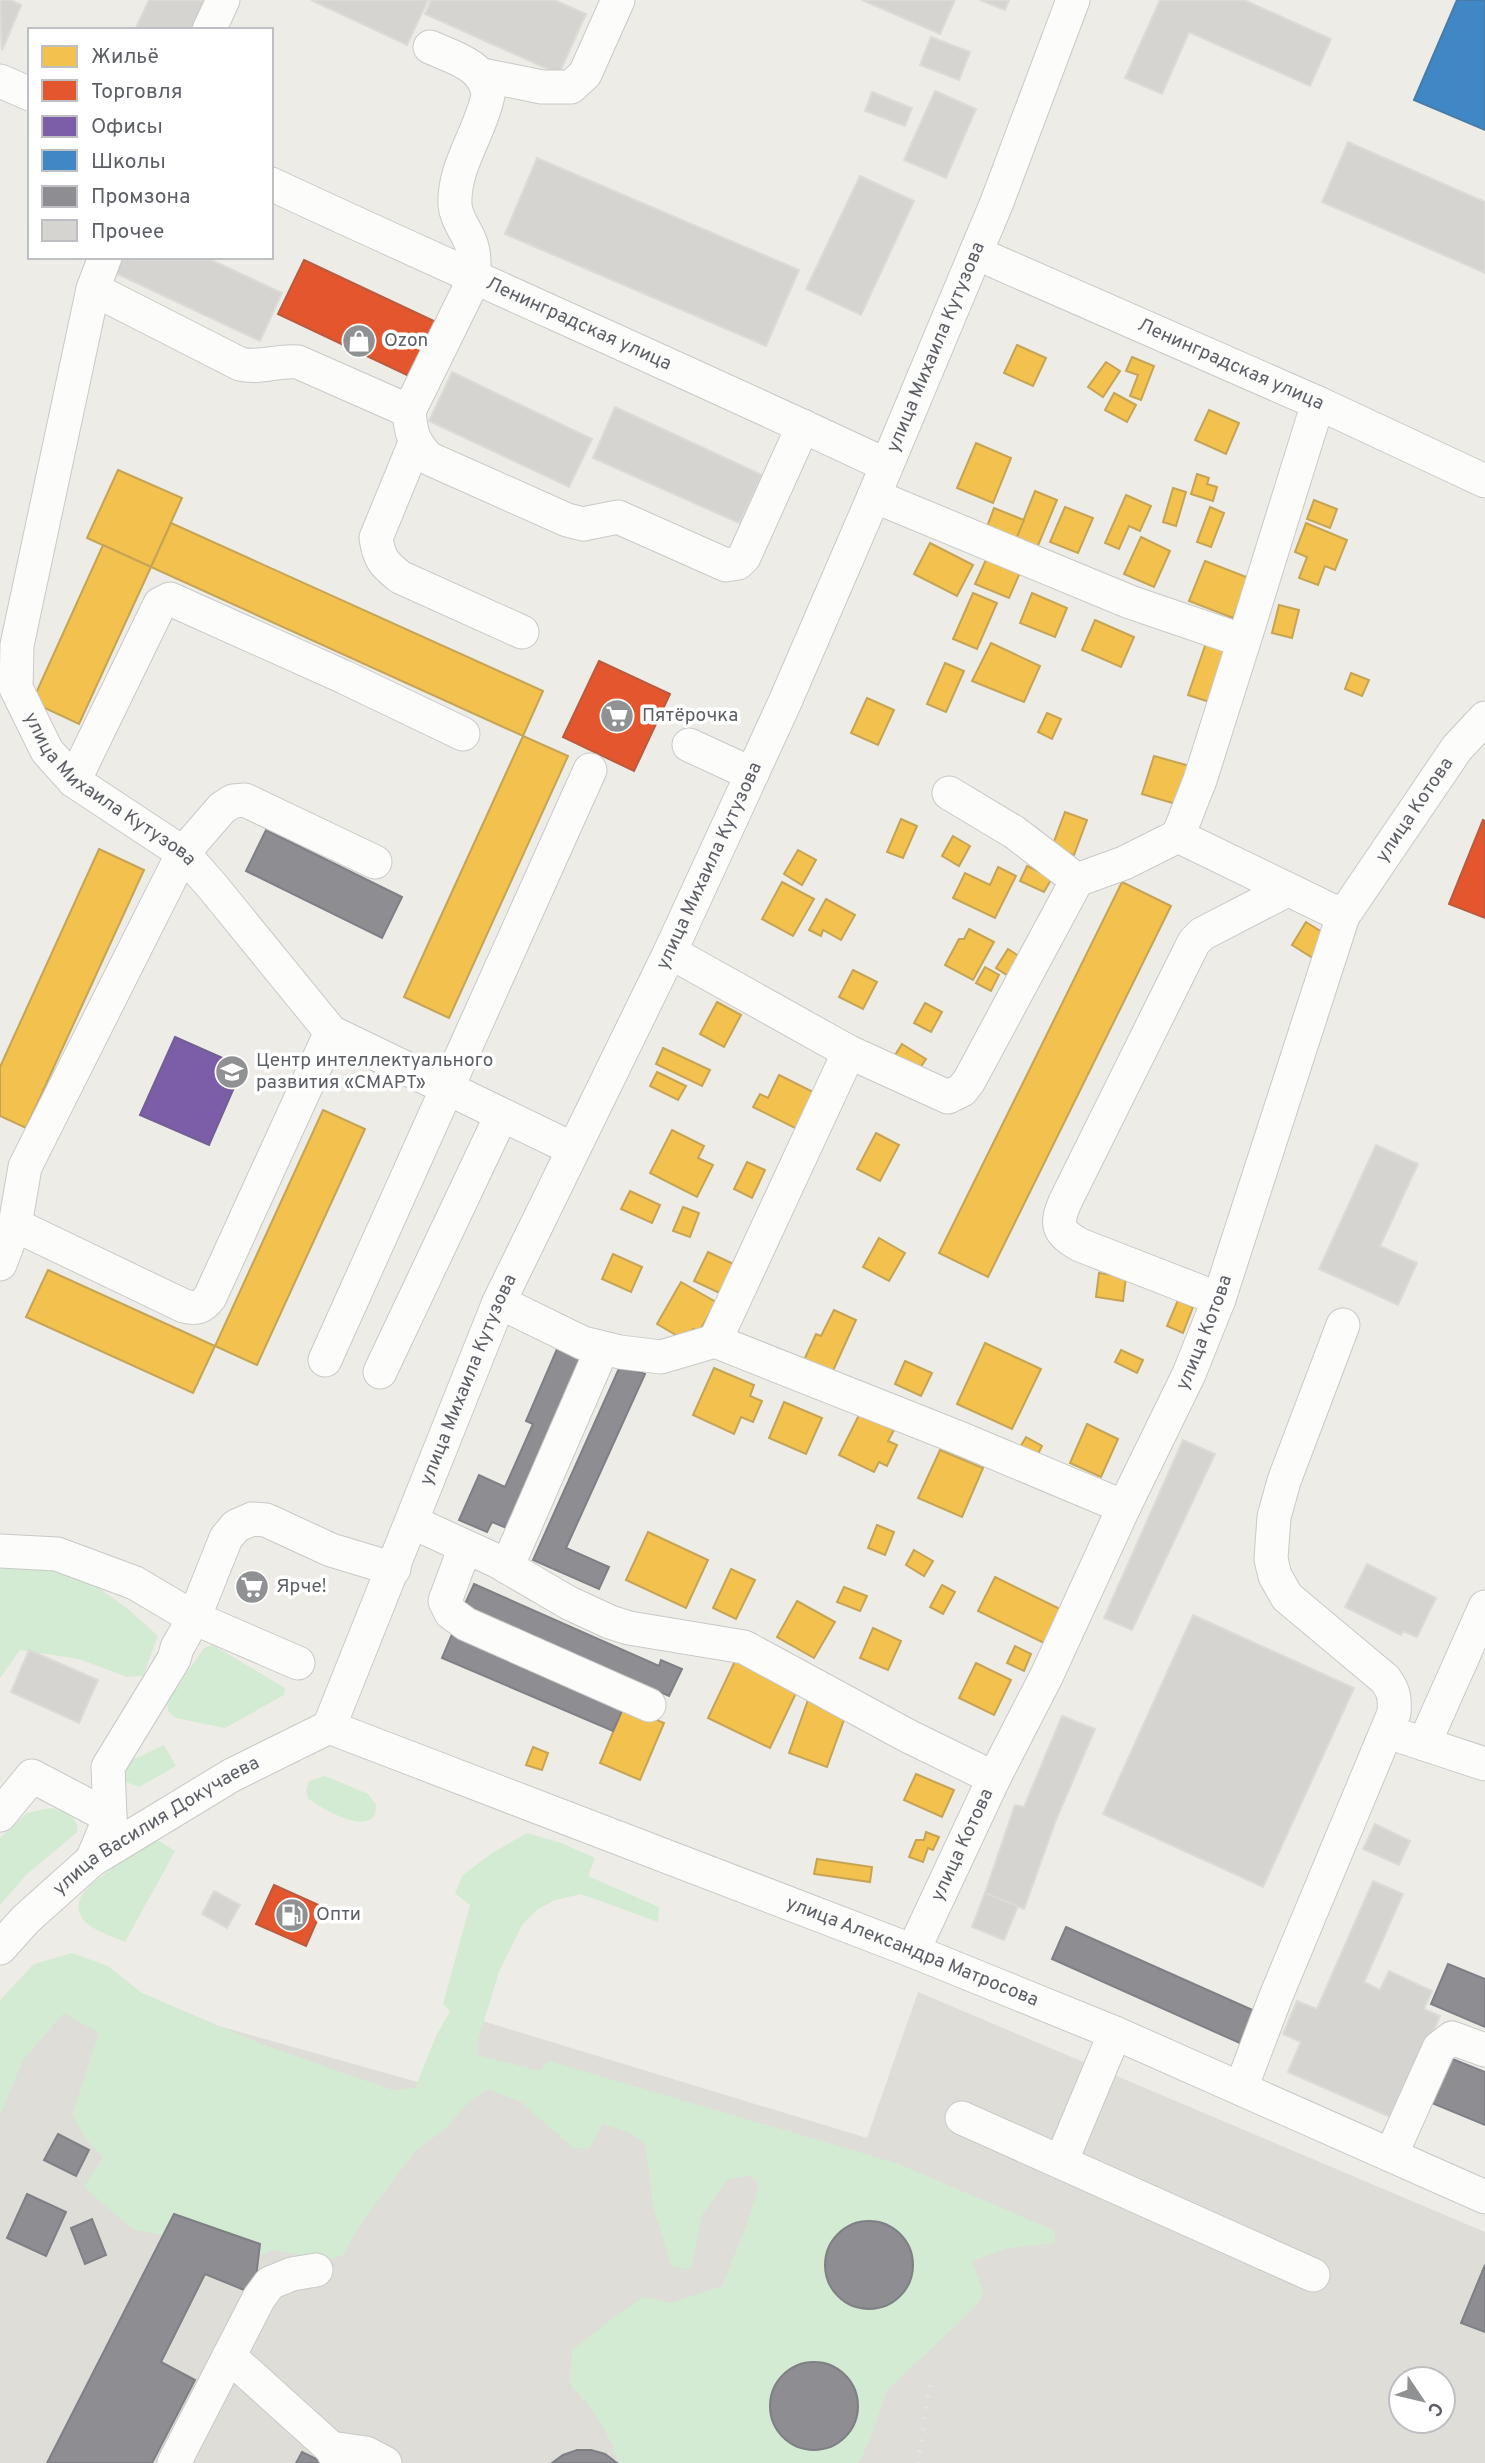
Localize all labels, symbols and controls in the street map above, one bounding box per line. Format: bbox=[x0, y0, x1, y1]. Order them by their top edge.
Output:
legend bbox=[28, 28, 273, 259]
text: Жильё bbox=[91, 44, 159, 71]
text: Торговля bbox=[91, 79, 182, 106]
text: Офисы bbox=[91, 114, 163, 141]
text: Школы bbox=[91, 149, 166, 176]
text: Промзона bbox=[91, 184, 190, 211]
text: Прочее bbox=[91, 219, 164, 246]
street label: улица Михаила Кутузова bbox=[881, 238, 991, 456]
street label: Ленинградская улица bbox=[482, 272, 675, 377]
street label: Ленинградская улица bbox=[1134, 313, 1328, 416]
shop icon: Ozon bbox=[340, 322, 378, 360]
place label: Ozon bbox=[384, 329, 428, 353]
supermarket icon: Пятёрочка bbox=[598, 697, 636, 735]
place label: Пятёрочка bbox=[642, 704, 738, 728]
street label: улица Михаила Кутузова bbox=[18, 708, 201, 871]
street label: улица Котова bbox=[1371, 753, 1459, 867]
street label: улица Михаила Кутузова bbox=[651, 758, 768, 974]
place label: Центр интеллектуального развития «СМАРТ» bbox=[256, 1049, 493, 1095]
school or university icon: Центр интеллектуального развития «СМАРТ» bbox=[213, 1053, 251, 1091]
street label: улица Михаила Кутузова bbox=[415, 1270, 523, 1489]
street label: улица Котова bbox=[1171, 1272, 1238, 1394]
supermarket icon: Ярче! bbox=[233, 1568, 271, 1606]
place label: Ярче! bbox=[276, 1575, 327, 1599]
street label: улица Василия Докучаева bbox=[48, 1751, 264, 1901]
street label: улица Котова bbox=[926, 1785, 999, 1905]
street label: улица Александра Матросова bbox=[782, 1891, 1042, 2013]
fuel station icon: Опти bbox=[273, 1896, 311, 1934]
place label: Опти bbox=[316, 1903, 361, 1927]
north arrow bbox=[1387, 2365, 1457, 2435]
text: С bbox=[1421, 2397, 1448, 2420]

